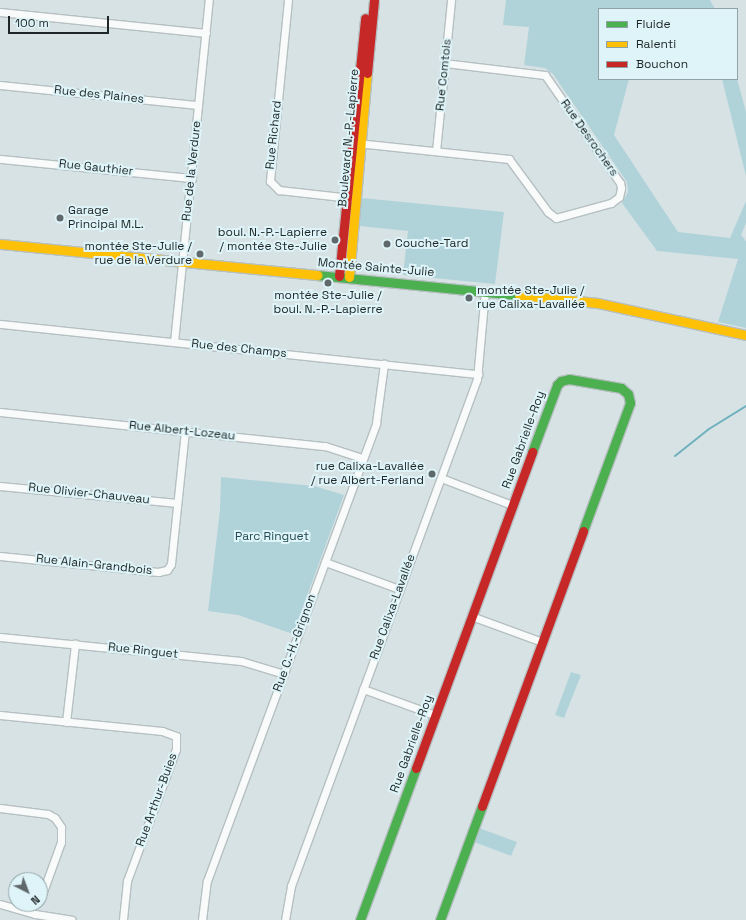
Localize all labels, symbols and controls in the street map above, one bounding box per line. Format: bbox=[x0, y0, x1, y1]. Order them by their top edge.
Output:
scale bar bbox=[10, 8, 111, 34]
legend bbox=[598, 8, 738, 80]
text: 100 m bbox=[15, 15, 49, 31]
text: Fluide bbox=[636, 16, 671, 32]
text: Ralenti bbox=[636, 36, 676, 52]
street label: Rue Comtois bbox=[433, 38, 455, 112]
text: Bouchon bbox=[636, 56, 688, 72]
street label: Boulevard N.-P.-Lapierre bbox=[336, 68, 362, 208]
street label: Rue des Plaines bbox=[53, 83, 145, 107]
street label: Rue Desrochers bbox=[557, 97, 621, 179]
street label: Rue Richard bbox=[263, 100, 285, 170]
street label: Rue de la Verdure bbox=[180, 120, 204, 222]
street label: Rue Gauthier bbox=[58, 157, 134, 179]
place label: Garage Principal M.L. bbox=[68, 204, 144, 232]
marker: Garage Principal M.L. bbox=[55, 213, 65, 223]
place label: boul. N.-P.-Lapierre / montée Ste-Julie bbox=[217, 226, 327, 254]
marker: boul. N.-P.-Lapierre / montée Ste-Julie bbox=[330, 235, 340, 245]
place label: Couche-Tard bbox=[395, 237, 468, 251]
marker: Couche-Tard bbox=[382, 239, 392, 249]
place label: montée Ste-Julie / rue de la Verdure bbox=[85, 240, 192, 268]
marker: montée Ste-Julie / rue de la Verdure bbox=[195, 249, 205, 259]
street label: Montée Sainte-Julie bbox=[317, 256, 435, 280]
marker: montée Ste-Julie / boul. N.-P.-Lapierre bbox=[323, 278, 333, 288]
place label: montée Ste-Julie / rue Calixa-Lavallée bbox=[477, 284, 585, 312]
place label: montée Ste-Julie / boul. N.-P.-Lapierre bbox=[273, 289, 383, 317]
marker: montée Ste-Julie / rue Calixa-Lavallée bbox=[464, 293, 474, 303]
street label: Rue des Champs bbox=[191, 337, 287, 361]
street label: Rue Gabrielle-Roy bbox=[500, 389, 548, 491]
street label: Rue Albert-Lozeau bbox=[128, 418, 236, 444]
place label: rue Calixa-Lavallée / rue Albert-Ferland bbox=[311, 460, 424, 488]
marker: rue Calixa-Lavallée / rue Albert-Ferland bbox=[427, 469, 437, 479]
street label: Rue Olivier-Chauveau bbox=[28, 480, 150, 508]
park label: Parc Ringuet bbox=[235, 530, 309, 544]
street label: Rue Alain-Grandbois bbox=[35, 552, 153, 578]
street label: Rue Calixa-Lavallée bbox=[367, 552, 419, 662]
street label: Rue C.-H.-Grignon bbox=[271, 592, 319, 694]
street label: Rue Ringuet bbox=[107, 640, 179, 662]
street label: Rue Gabrielle-Roy bbox=[388, 693, 436, 795]
street label: Rue Arthur-Buies bbox=[133, 751, 181, 849]
north arrow bbox=[8, 872, 48, 912]
text: N bbox=[28, 893, 43, 908]

